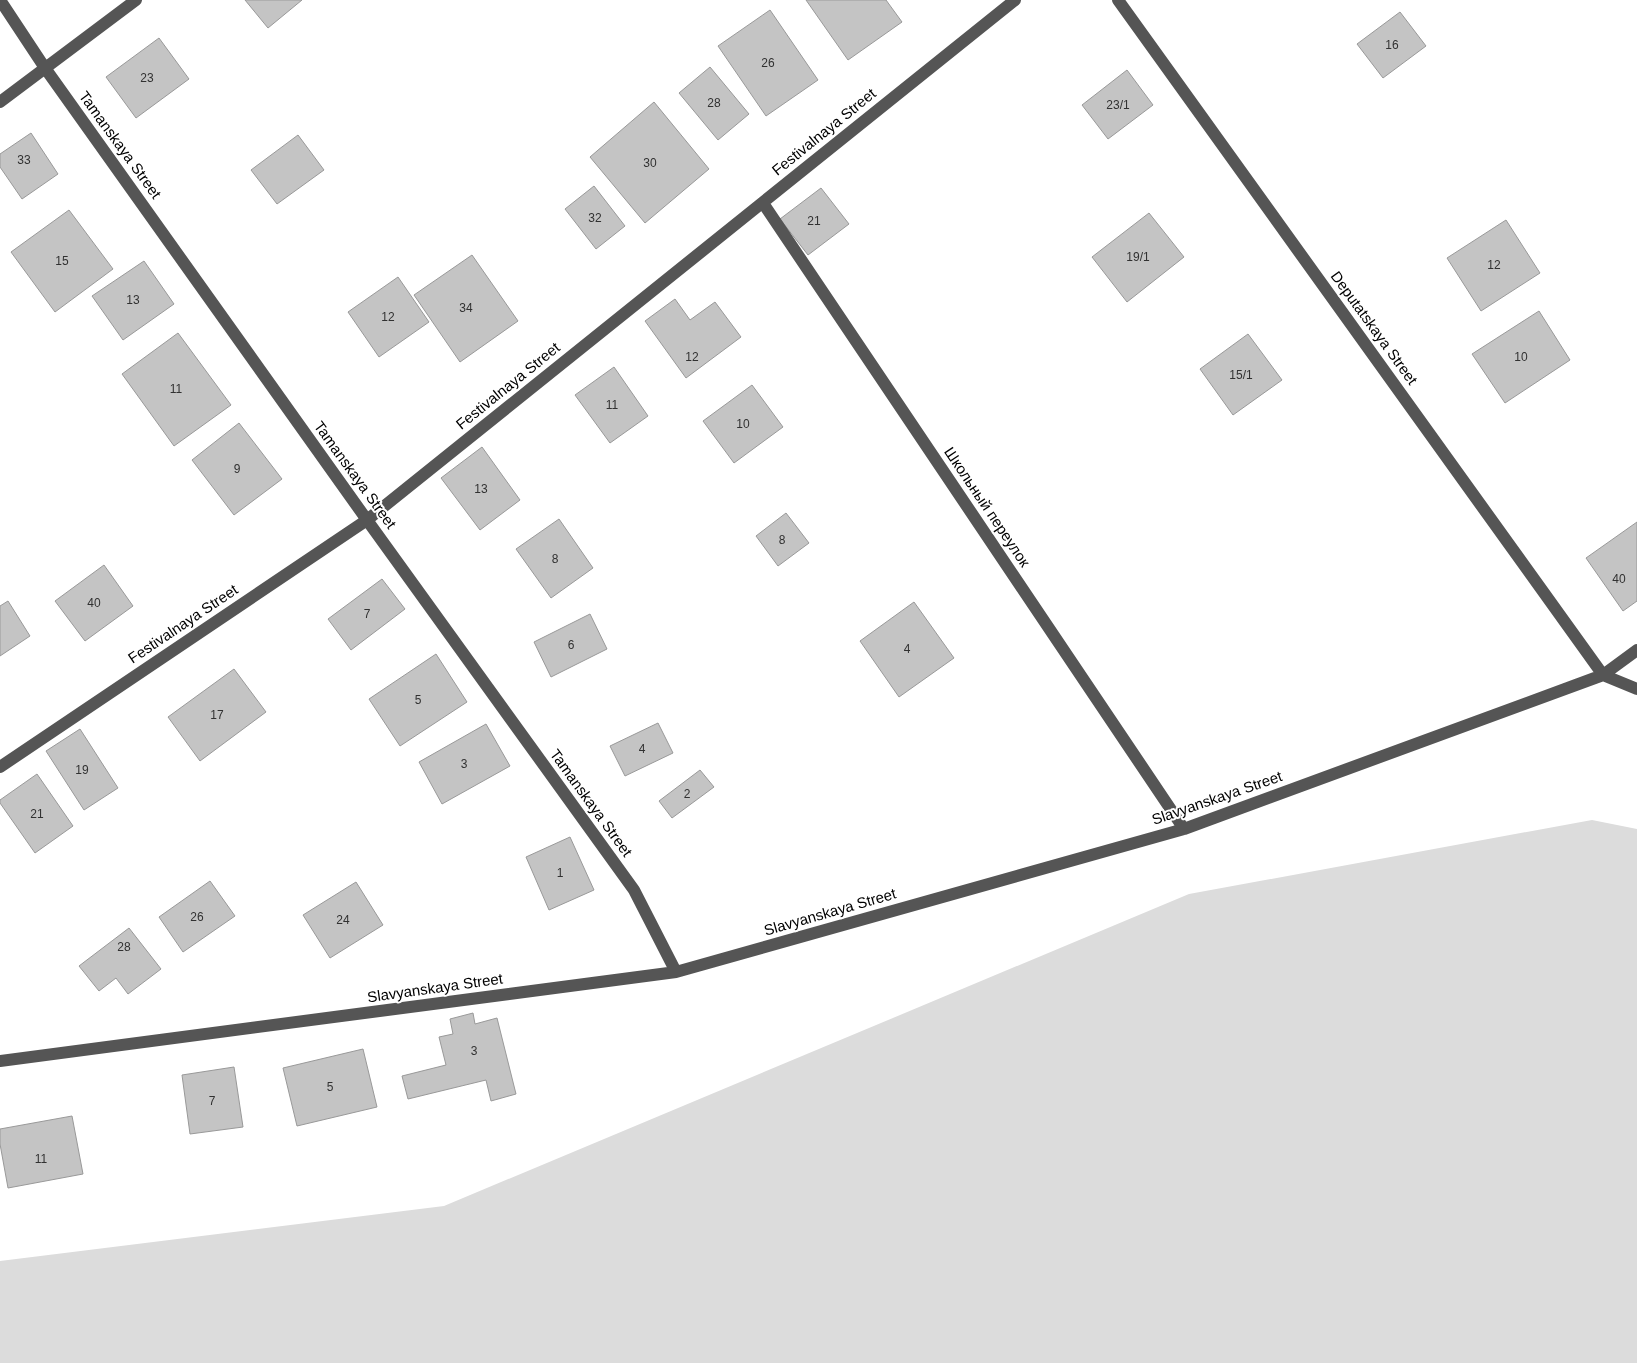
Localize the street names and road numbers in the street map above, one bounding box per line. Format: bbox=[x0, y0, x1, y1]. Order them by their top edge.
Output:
street label: Festivalnaya Street bbox=[768, 84, 880, 179]
street label: Tamanskaya Street bbox=[76, 88, 166, 202]
street label: Deputatskaya Street bbox=[1328, 268, 1422, 388]
street label: Festivalnaya Street bbox=[452, 338, 564, 433]
street label: Tamanskaya Street bbox=[311, 418, 401, 532]
street label: Школьный переулок bbox=[941, 444, 1034, 570]
street label: Festivalnaya Street bbox=[125, 580, 241, 667]
street label: Tamanskaya Street bbox=[547, 746, 637, 860]
street label: Slavyanskaya Street bbox=[1149, 767, 1285, 828]
street label: Slavyanskaya Street bbox=[762, 884, 899, 939]
street label: Slavyanskaya Street bbox=[366, 969, 505, 1005]

